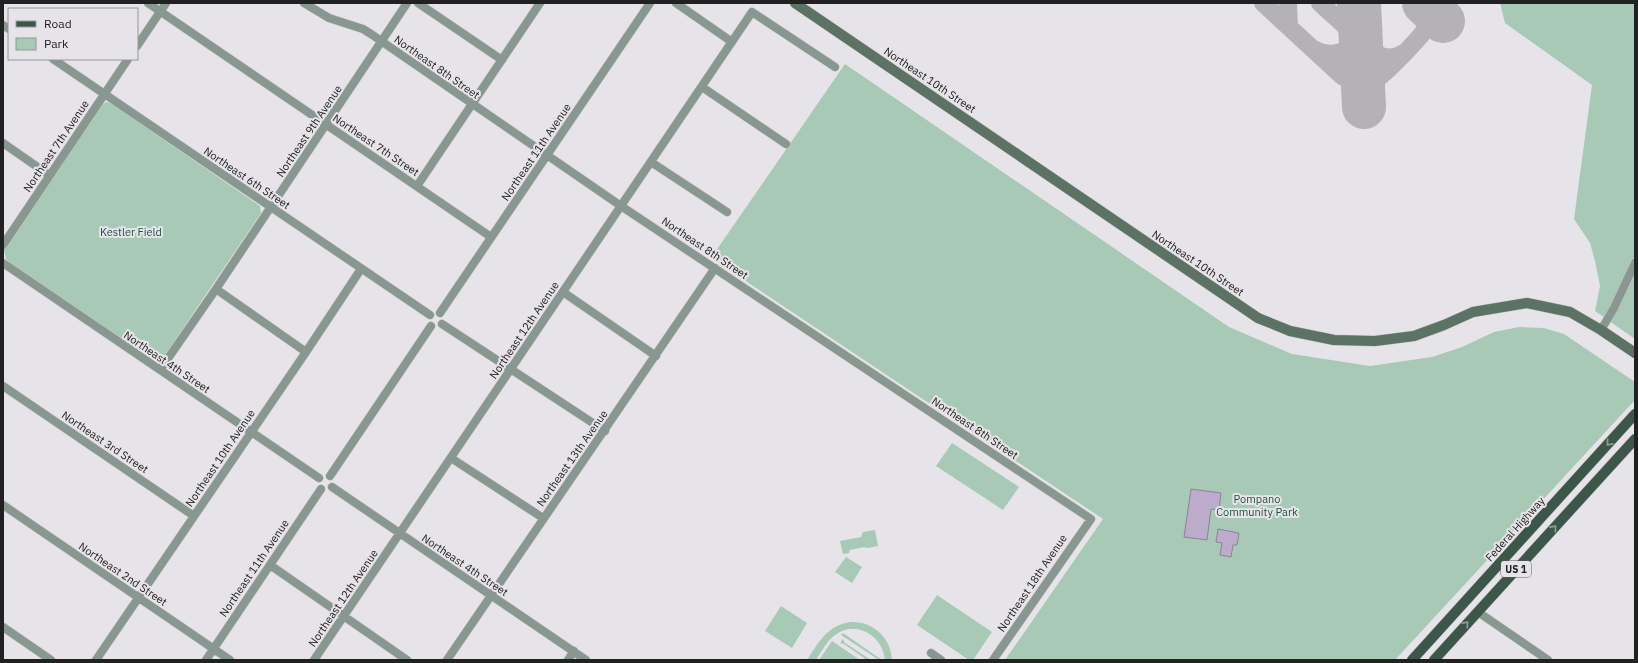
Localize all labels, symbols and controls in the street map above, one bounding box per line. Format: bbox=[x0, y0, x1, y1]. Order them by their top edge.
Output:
legend bbox=[8, 8, 138, 60]
text: Road bbox=[44, 16, 72, 31]
street label: Northeast 8th Street bbox=[392, 32, 483, 102]
text: Park bbox=[44, 36, 69, 51]
street label: Northeast 10th Street bbox=[881, 44, 979, 116]
street label: Northeast 9th Avenue bbox=[273, 82, 345, 180]
street label: Northeast 7th Avenue bbox=[20, 97, 92, 195]
street label: Northeast 11th Avenue bbox=[498, 101, 574, 203]
street label: Northeast 7th Street bbox=[330, 111, 422, 179]
street label: Northeast 6th Street bbox=[201, 144, 293, 212]
street label: Northeast 8th Street bbox=[659, 214, 751, 282]
park label: Kestler Field bbox=[100, 225, 162, 239]
street label: Northeast 10th Street bbox=[1149, 227, 1247, 299]
street label: Northeast 12th Avenue bbox=[486, 279, 562, 381]
street label: Northeast 4th Street bbox=[121, 328, 213, 396]
street label: Northeast 8th Street bbox=[929, 394, 1021, 462]
street label: Northeast 10th Avenue bbox=[182, 407, 258, 509]
street label: Northeast 13th Avenue bbox=[533, 407, 611, 509]
street label: Northeast 3rd Street bbox=[59, 408, 151, 476]
one-way arrow bbox=[1606, 438, 1613, 446]
park label: Pompano Community Park bbox=[1216, 492, 1298, 519]
street label: Federal Highway bbox=[1482, 493, 1548, 564]
street label: Northeast 11th Avenue bbox=[216, 517, 292, 619]
one-way arrow bbox=[1549, 525, 1557, 533]
street label: Northeast 4th Street bbox=[419, 531, 511, 599]
street label: Northeast 18th Avenue bbox=[994, 532, 1070, 634]
street label: Northeast 2nd Street bbox=[76, 539, 170, 609]
street label: Northeast 12th Avenue bbox=[305, 547, 381, 649]
road number: US 1 bbox=[1501, 561, 1531, 577]
one-way arrow bbox=[1462, 621, 1469, 629]

